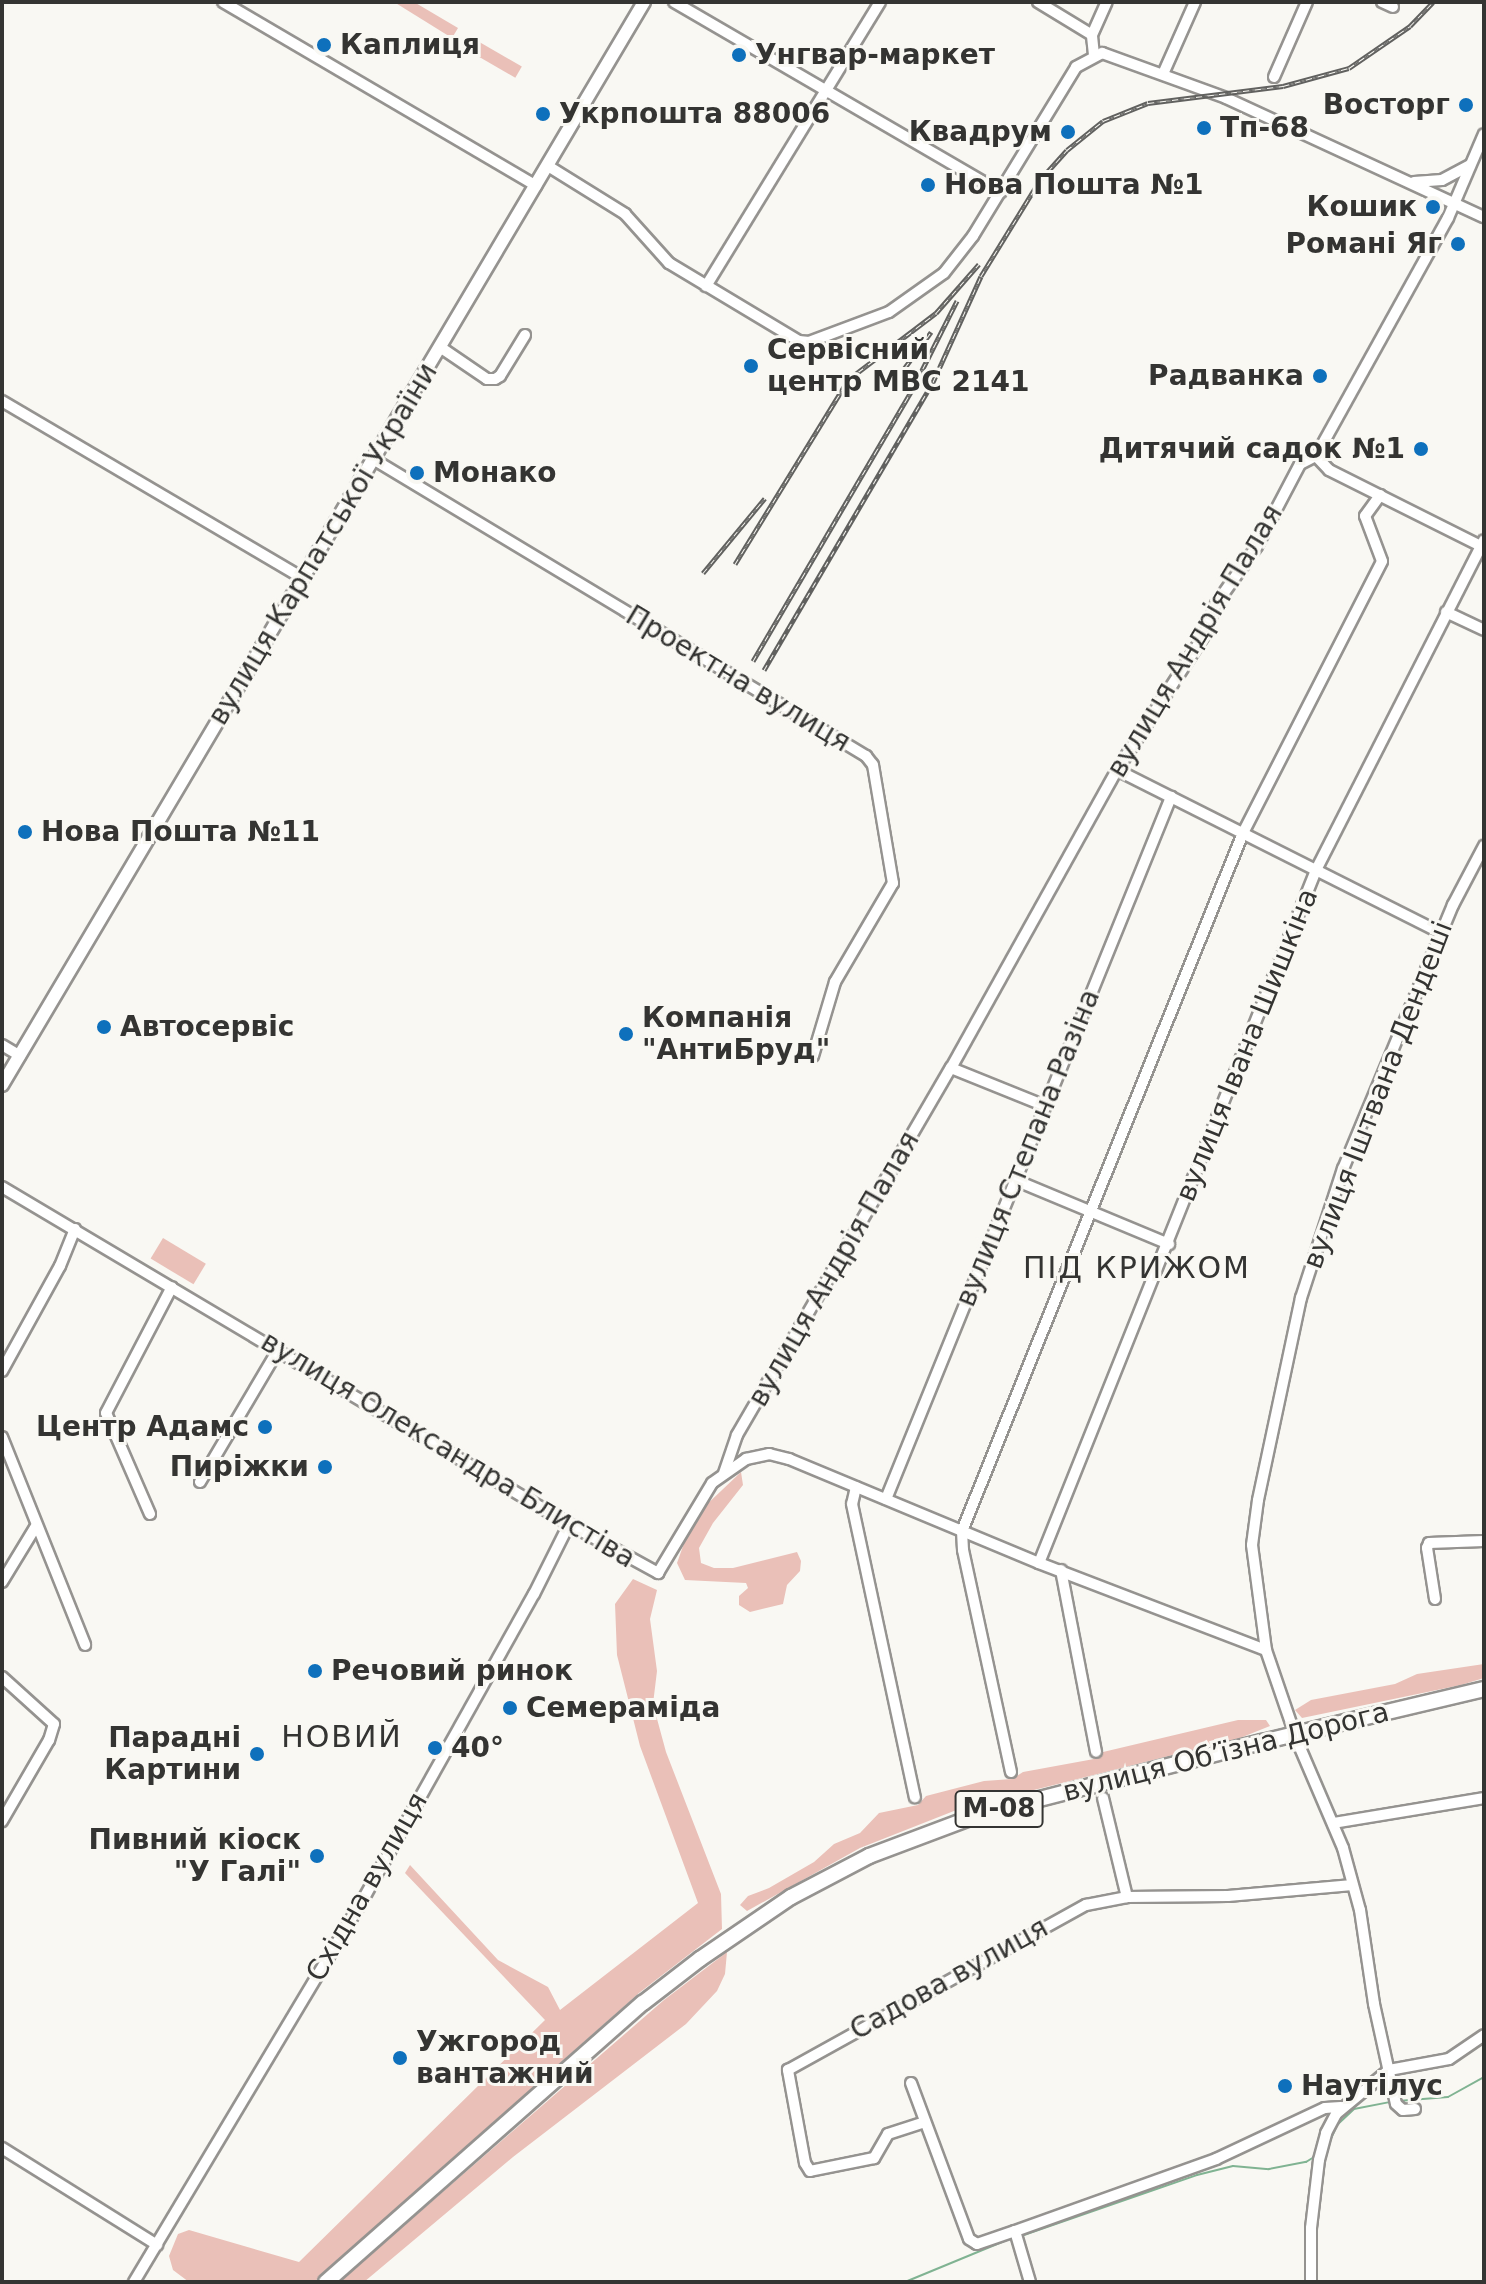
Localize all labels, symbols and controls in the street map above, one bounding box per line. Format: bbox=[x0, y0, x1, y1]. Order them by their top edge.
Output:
place label: Каплиця bbox=[340, 28, 480, 62]
marker: Каплиця bbox=[315, 36, 333, 54]
place label: Унгвар-маркет bbox=[755, 38, 995, 72]
marker: Унгвар-маркет bbox=[730, 46, 748, 64]
place label: Восторг bbox=[1323, 88, 1450, 122]
marker: Восторг bbox=[1457, 96, 1475, 114]
place label: Укрпошта 88006 bbox=[559, 97, 830, 131]
marker: Укрпошта 88006 bbox=[534, 105, 552, 123]
place label: Тп-68 bbox=[1220, 111, 1309, 145]
place label: Квадрум bbox=[909, 115, 1052, 149]
marker: Тп-68 bbox=[1195, 119, 1213, 137]
marker: Квадрум bbox=[1059, 123, 1077, 141]
place label: Нова Пошта №1 bbox=[944, 168, 1203, 202]
marker: Нова Пошта №1 bbox=[919, 176, 937, 194]
place label: Кошик bbox=[1307, 190, 1417, 224]
marker: Кошик bbox=[1424, 198, 1442, 216]
place label: Романі Яг bbox=[1286, 227, 1442, 261]
marker: Романі Яг bbox=[1449, 235, 1467, 253]
place label: Сервісний центр МВС 2141 bbox=[767, 333, 1030, 399]
street label: вулиця Карпатської України bbox=[201, 357, 445, 731]
marker: Сервісний центр МВС 2141 bbox=[742, 357, 760, 375]
place label: Радванка bbox=[1148, 359, 1304, 393]
marker: Радванка bbox=[1311, 367, 1329, 385]
place label: Дитячий садок №1 bbox=[1099, 432, 1405, 466]
marker: Дитячий садок №1 bbox=[1412, 440, 1430, 458]
place label: Монако bbox=[433, 456, 557, 490]
marker: Монако bbox=[408, 464, 426, 482]
street label: вулиця Андрія Палая bbox=[1100, 499, 1290, 783]
street label: Проектна вулиця bbox=[620, 599, 856, 759]
place label: Нова Пошта №11 bbox=[41, 815, 320, 849]
marker: Нова Пошта №11 bbox=[16, 823, 34, 841]
street label: вулиця Івана Шишкіна bbox=[1169, 884, 1325, 1206]
street label: вулиця Іштвана Дендеші bbox=[1296, 916, 1460, 1274]
street label: вулиця Степана Разіна bbox=[949, 985, 1107, 1311]
place label: Компанія "АнтиБруд" bbox=[642, 1001, 830, 1067]
place label: Автосервiс bbox=[120, 1010, 294, 1044]
marker: Автосервiс bbox=[95, 1018, 113, 1036]
marker: Компанія "АнтиБруд" bbox=[617, 1025, 635, 1043]
street label: вулиця Андрія Палая bbox=[741, 1125, 927, 1413]
district label: ПІД КРИЖОМ bbox=[1023, 1250, 1251, 1286]
street label: вулиця Олександра Блистіва bbox=[255, 1325, 641, 1575]
place label: Центр Адамс bbox=[36, 1410, 249, 1444]
marker: Центр Адамс bbox=[256, 1418, 274, 1436]
place label: Пиріжки bbox=[170, 1450, 309, 1484]
marker: Пиріжки bbox=[316, 1458, 334, 1476]
place label: Речовий ринок bbox=[331, 1654, 573, 1688]
marker: Речовий ринок bbox=[306, 1662, 324, 1680]
place label: Семераміда bbox=[526, 1691, 720, 1725]
street label: вулиця Обʼїзна Дорога bbox=[1059, 1695, 1393, 1809]
marker: Семераміда bbox=[501, 1699, 519, 1717]
district label: НОВИЙ bbox=[281, 1719, 403, 1755]
place label: Парадні Картини bbox=[104, 1721, 241, 1787]
place label: 40° bbox=[451, 1731, 504, 1765]
marker: 40° bbox=[426, 1739, 444, 1757]
marker: Парадні Картини bbox=[248, 1745, 266, 1763]
street label: Східна вулиця bbox=[299, 1787, 435, 1987]
road number: М-08 bbox=[953, 1787, 1045, 1831]
place label: Пивний кіоск "У Галі" bbox=[88, 1823, 301, 1889]
marker: Пивний кіоск "У Галі" bbox=[308, 1847, 326, 1865]
street label: Садова вулиця bbox=[844, 1911, 1054, 2047]
place label: Ужгород вантажний bbox=[416, 2025, 594, 2091]
marker: Ужгород вантажний bbox=[391, 2049, 409, 2067]
place label: Наутілус bbox=[1301, 2069, 1443, 2103]
marker: Наутілус bbox=[1276, 2077, 1294, 2095]

